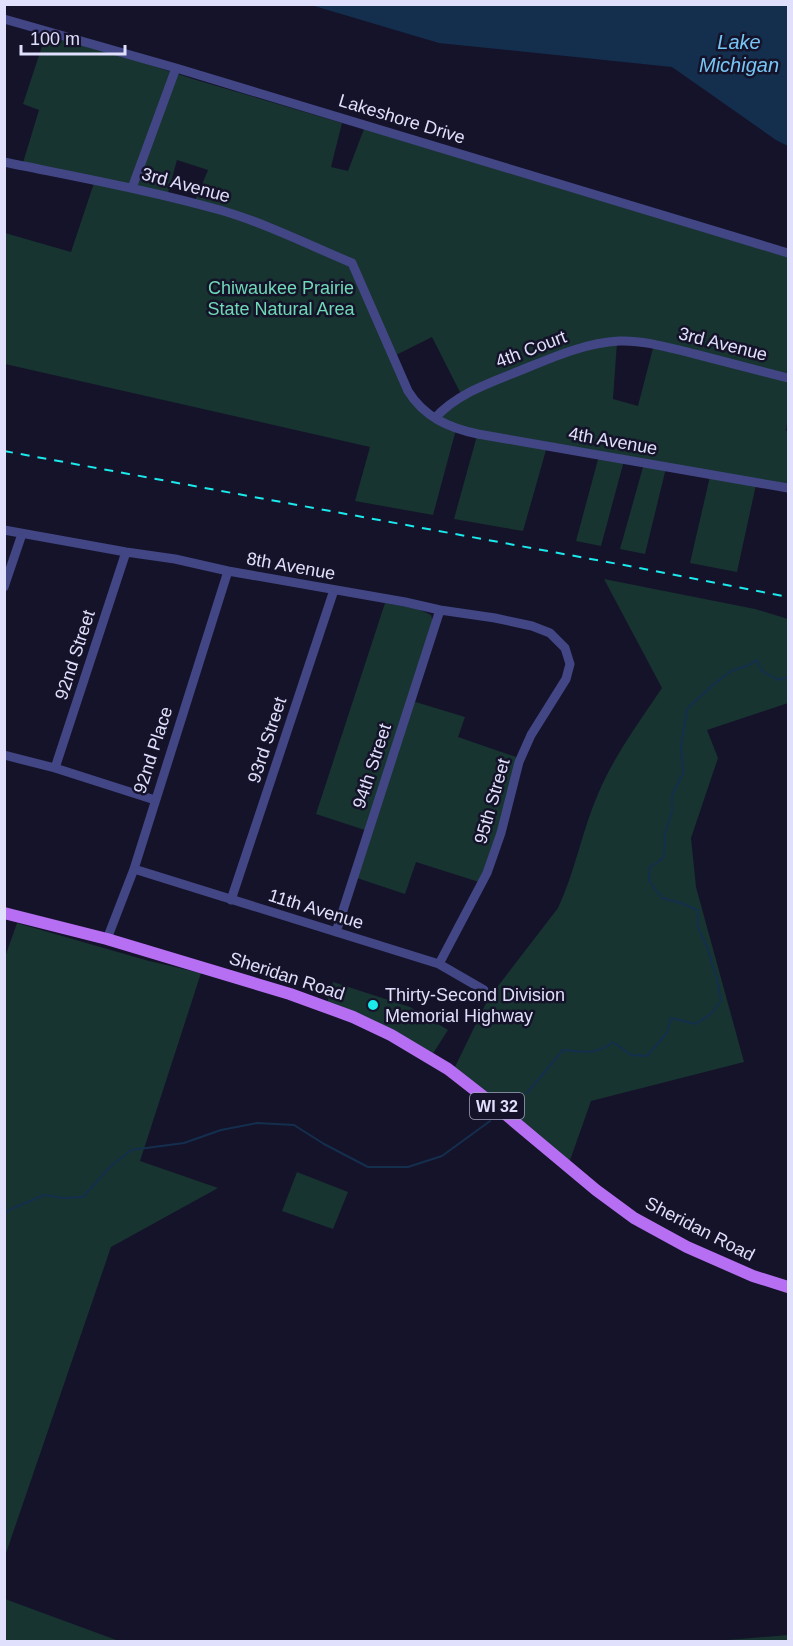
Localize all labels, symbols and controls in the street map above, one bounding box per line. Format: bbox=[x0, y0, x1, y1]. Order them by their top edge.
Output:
scale bar bbox=[21, 18, 124, 56]
text: 100 m bbox=[30, 29, 80, 49]
water label: Lake Michigan bbox=[699, 31, 779, 76]
street label: Lakeshore Drive bbox=[336, 90, 468, 148]
street label: 3rd Avenue bbox=[140, 164, 232, 206]
park label: Chiwaukee Prairie State Natural Area bbox=[207, 278, 356, 319]
street label: 3rd Avenue bbox=[677, 323, 769, 365]
street label: 4th Court bbox=[493, 326, 569, 372]
street label: 4th Avenue bbox=[567, 423, 659, 459]
street label: 8th Avenue bbox=[245, 548, 337, 584]
street label: 92nd Street bbox=[51, 608, 99, 702]
street label: 93rd Street bbox=[244, 695, 290, 785]
street label: 92nd Place bbox=[130, 704, 176, 796]
street label: 94th Street bbox=[349, 721, 395, 811]
street label: 95th Street bbox=[470, 756, 514, 846]
street label: 11th Avenue bbox=[266, 885, 366, 933]
street label: Sheridan Road bbox=[227, 948, 347, 1004]
place label: Thirty-Second Division Memorial Highway bbox=[385, 985, 565, 1026]
marker: Thirty-Second Division Memorial Highway bbox=[366, 998, 380, 1012]
road number: WI 32 bbox=[470, 1093, 524, 1119]
street label: Sheridan Road bbox=[642, 1193, 758, 1265]

